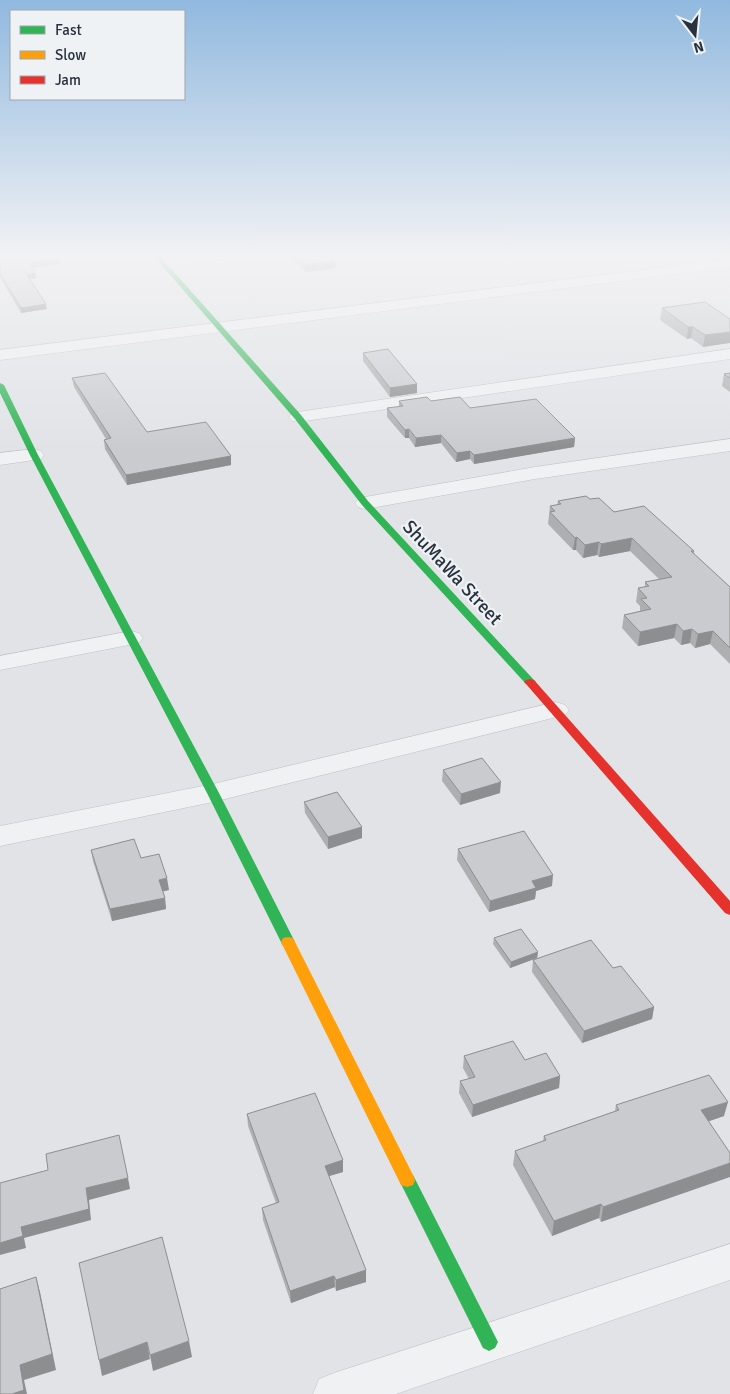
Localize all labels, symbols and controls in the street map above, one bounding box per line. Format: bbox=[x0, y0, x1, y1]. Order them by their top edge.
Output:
legend bbox=[10, 10, 185, 100]
north arrow bbox=[670, 10, 720, 60]
text: Fast bbox=[55, 21, 82, 39]
text: N bbox=[691, 38, 705, 57]
text: Slow bbox=[55, 46, 86, 64]
text: Jam bbox=[55, 71, 81, 89]
street label: ShuMaWa Street bbox=[397, 515, 507, 631]

